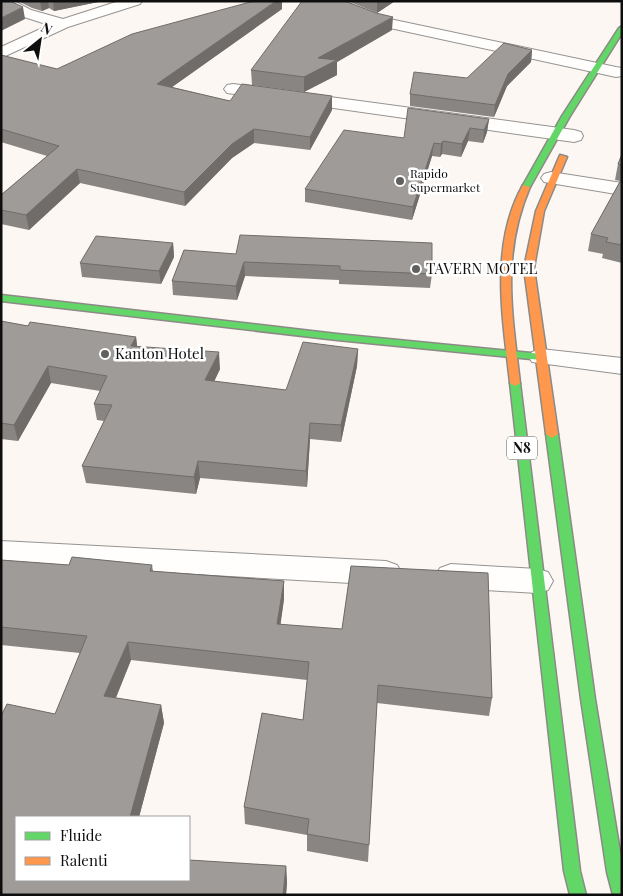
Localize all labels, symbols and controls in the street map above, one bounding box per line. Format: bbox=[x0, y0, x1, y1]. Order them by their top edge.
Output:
north arrow bbox=[15, 15, 65, 65]
text: N bbox=[38, 18, 56, 39]
place label: Rapido Supermarket bbox=[410, 165, 481, 195]
marker: Rapido Supermarket bbox=[394, 175, 406, 187]
place label: TAVERN MOTEL bbox=[426, 258, 537, 278]
marker: TAVERN MOTEL bbox=[410, 263, 422, 275]
place label: Kanton Hotel bbox=[115, 343, 204, 363]
marker: Kanton Hotel bbox=[99, 348, 111, 360]
road number: N8 bbox=[507, 436, 537, 459]
legend bbox=[15, 816, 190, 881]
text: Fluide bbox=[60, 825, 102, 845]
text: Ralenti bbox=[60, 850, 108, 870]

